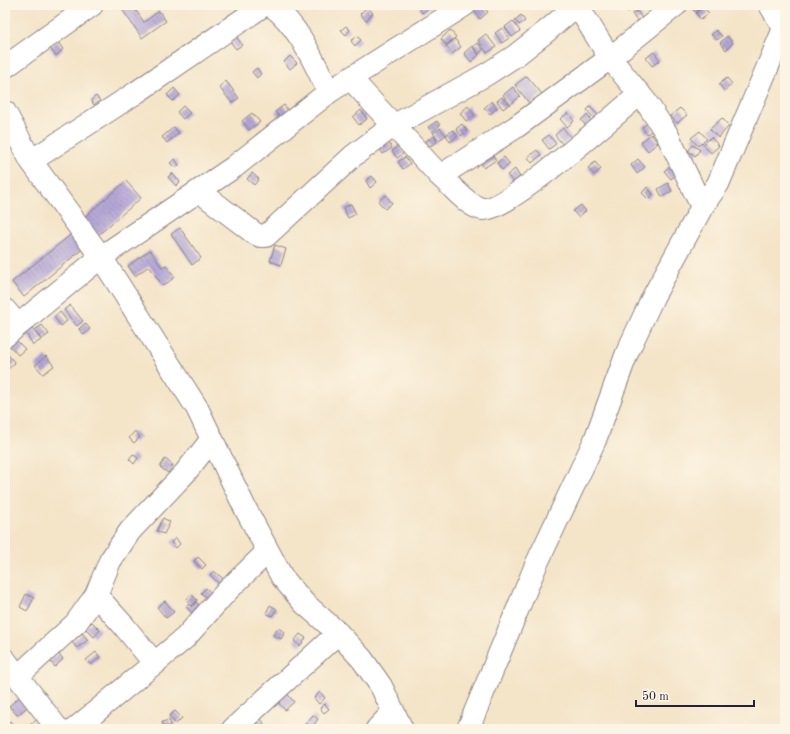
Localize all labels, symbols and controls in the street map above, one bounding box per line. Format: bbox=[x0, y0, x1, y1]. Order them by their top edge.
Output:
scale bar bbox=[636, 682, 754, 708]
text: 50 m bbox=[642, 690, 669, 703]

